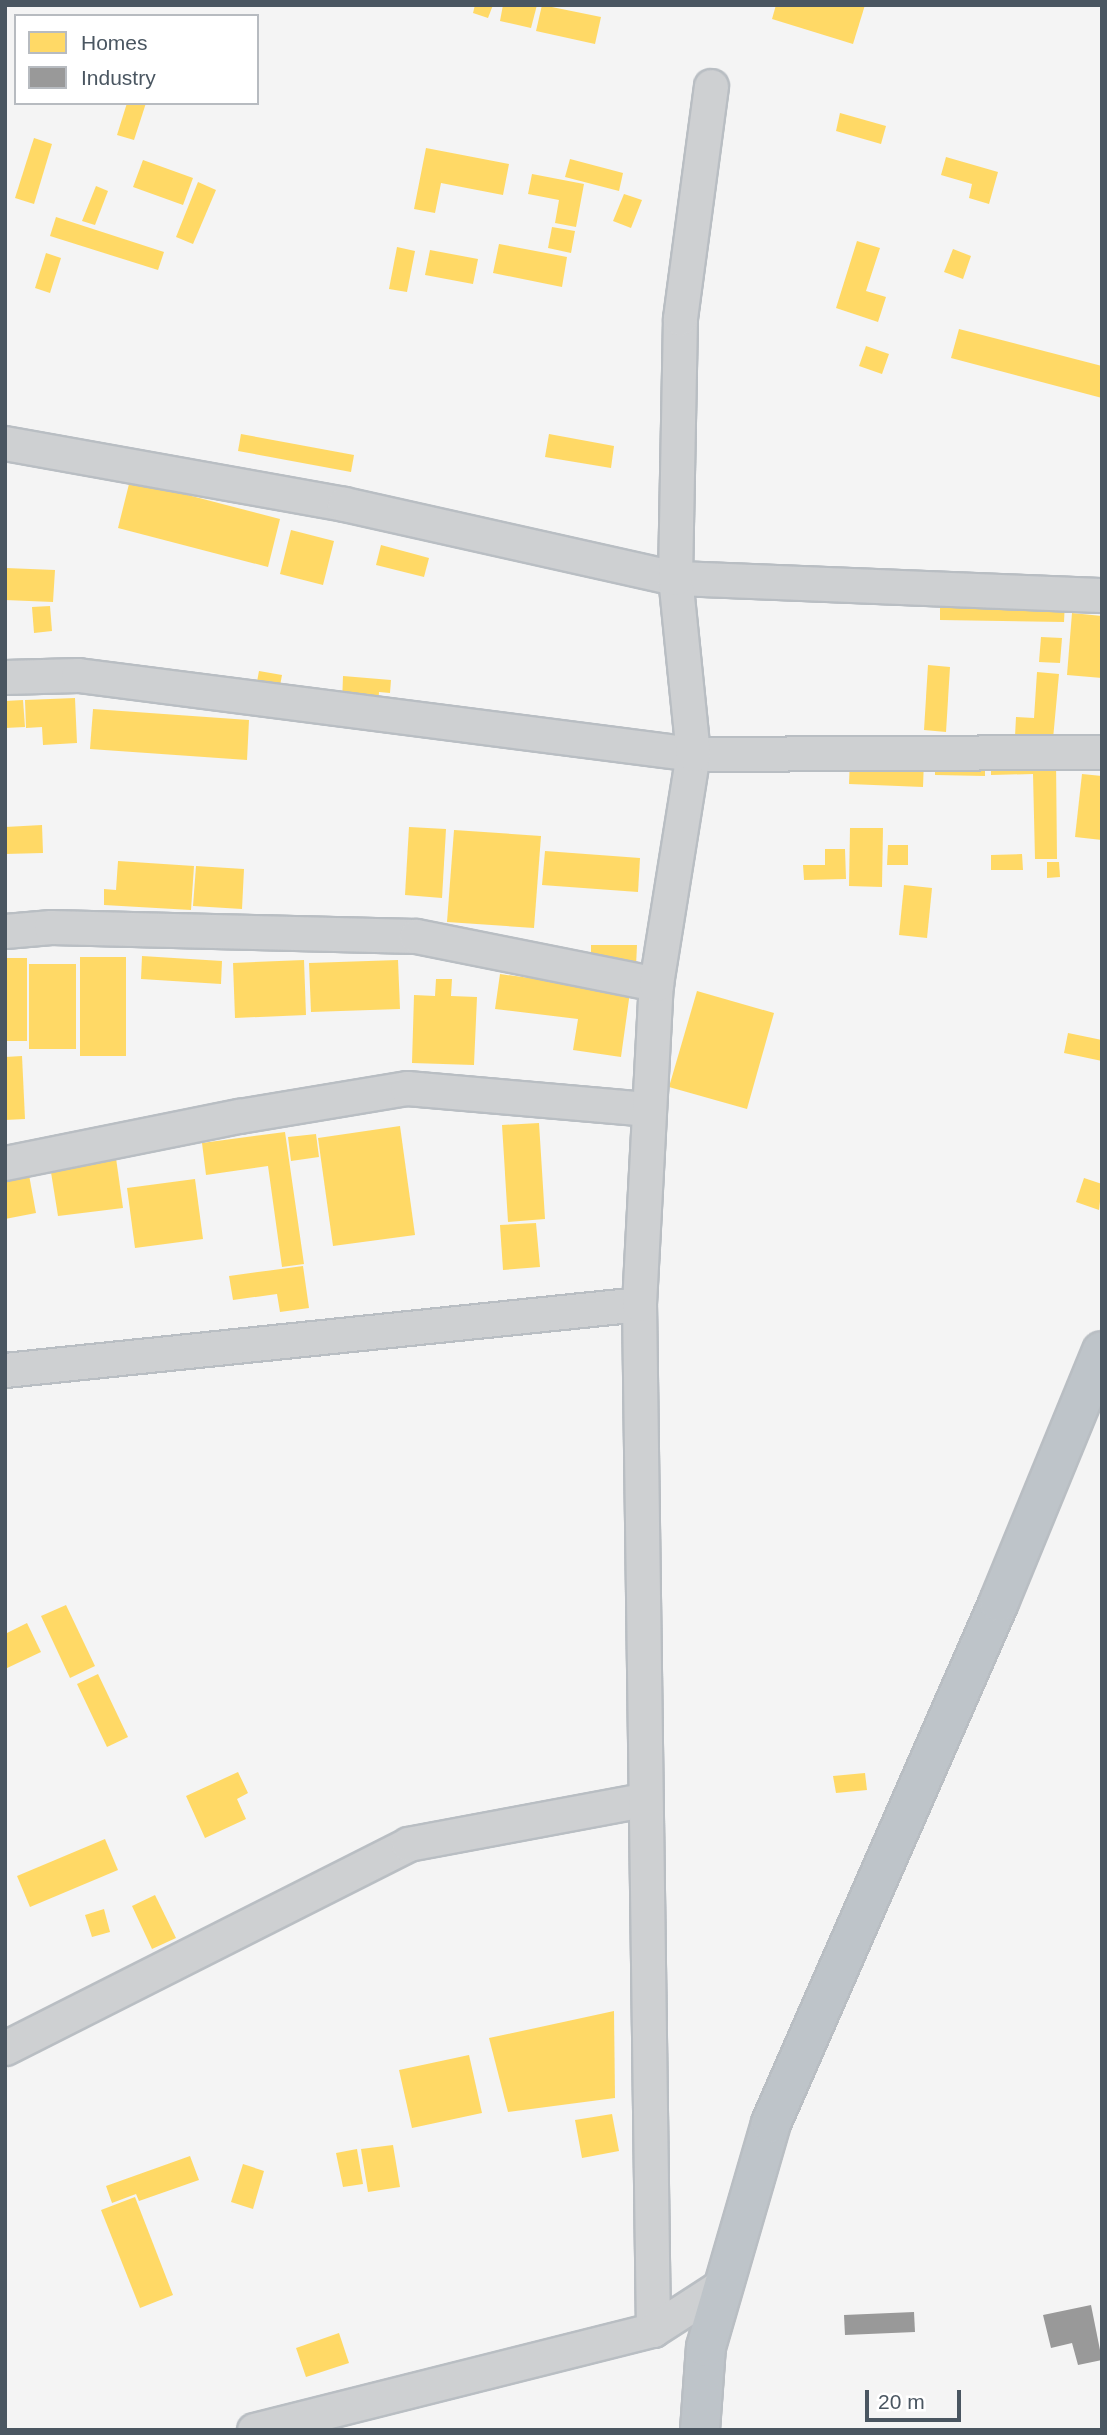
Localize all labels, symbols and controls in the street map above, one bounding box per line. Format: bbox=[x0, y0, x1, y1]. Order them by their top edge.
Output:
legend bbox=[14, 14, 259, 105]
text: Homes bbox=[81, 31, 148, 54]
text: Industry bbox=[81, 66, 156, 89]
scale bar bbox=[869, 2376, 965, 2420]
text: 20 m bbox=[878, 2390, 925, 2413]

